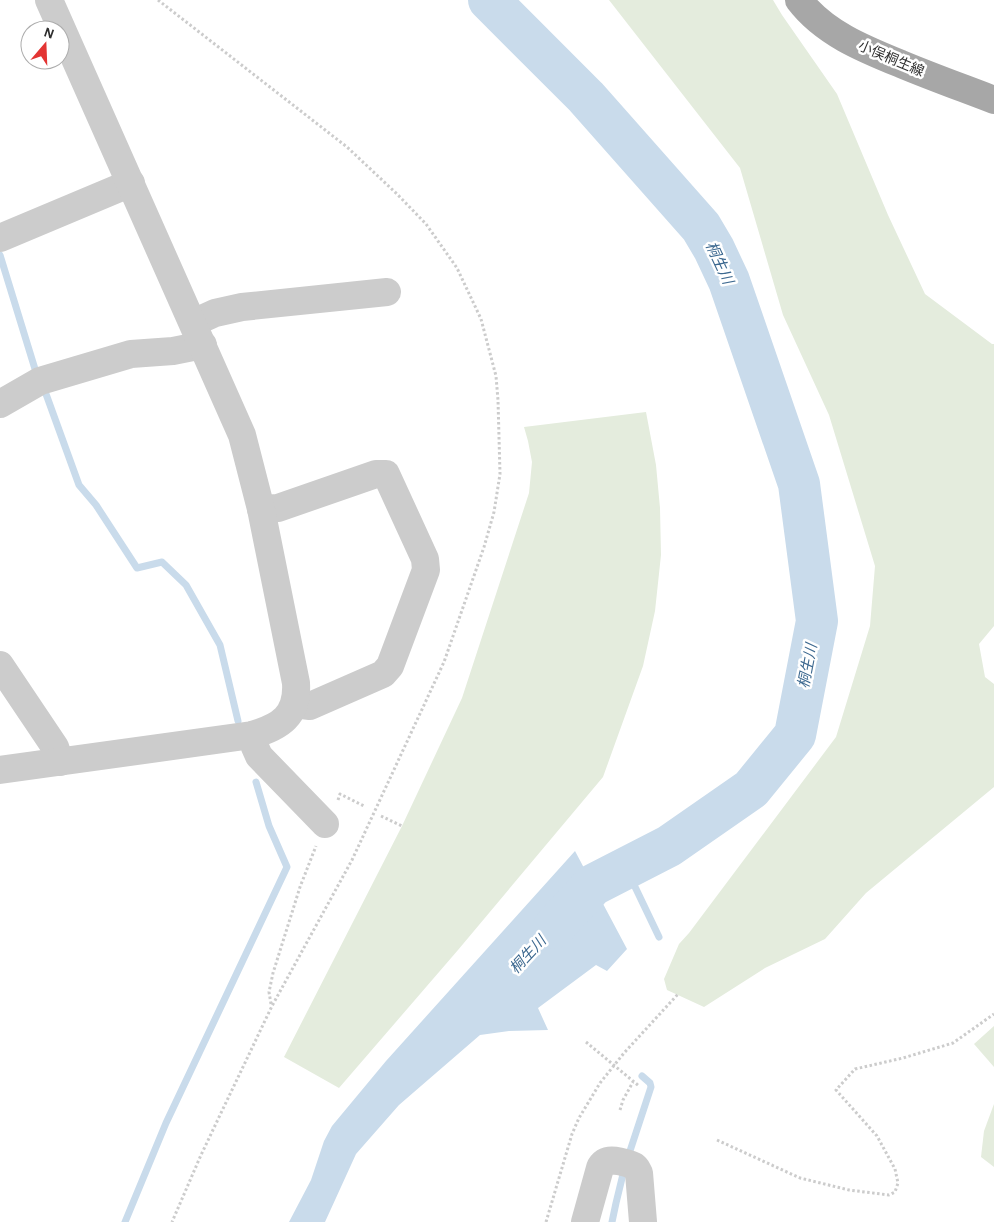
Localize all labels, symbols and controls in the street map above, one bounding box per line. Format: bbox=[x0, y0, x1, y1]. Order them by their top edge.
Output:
north arrow bbox=[20, 20, 70, 70]
text: N bbox=[42, 25, 56, 42]
street label: 小俣桐生線 bbox=[856, 38, 926, 79]
water label: 桐生川 bbox=[703, 239, 737, 288]
water label: 桐生川 bbox=[795, 640, 820, 690]
water label: 桐生川 bbox=[506, 931, 550, 977]

